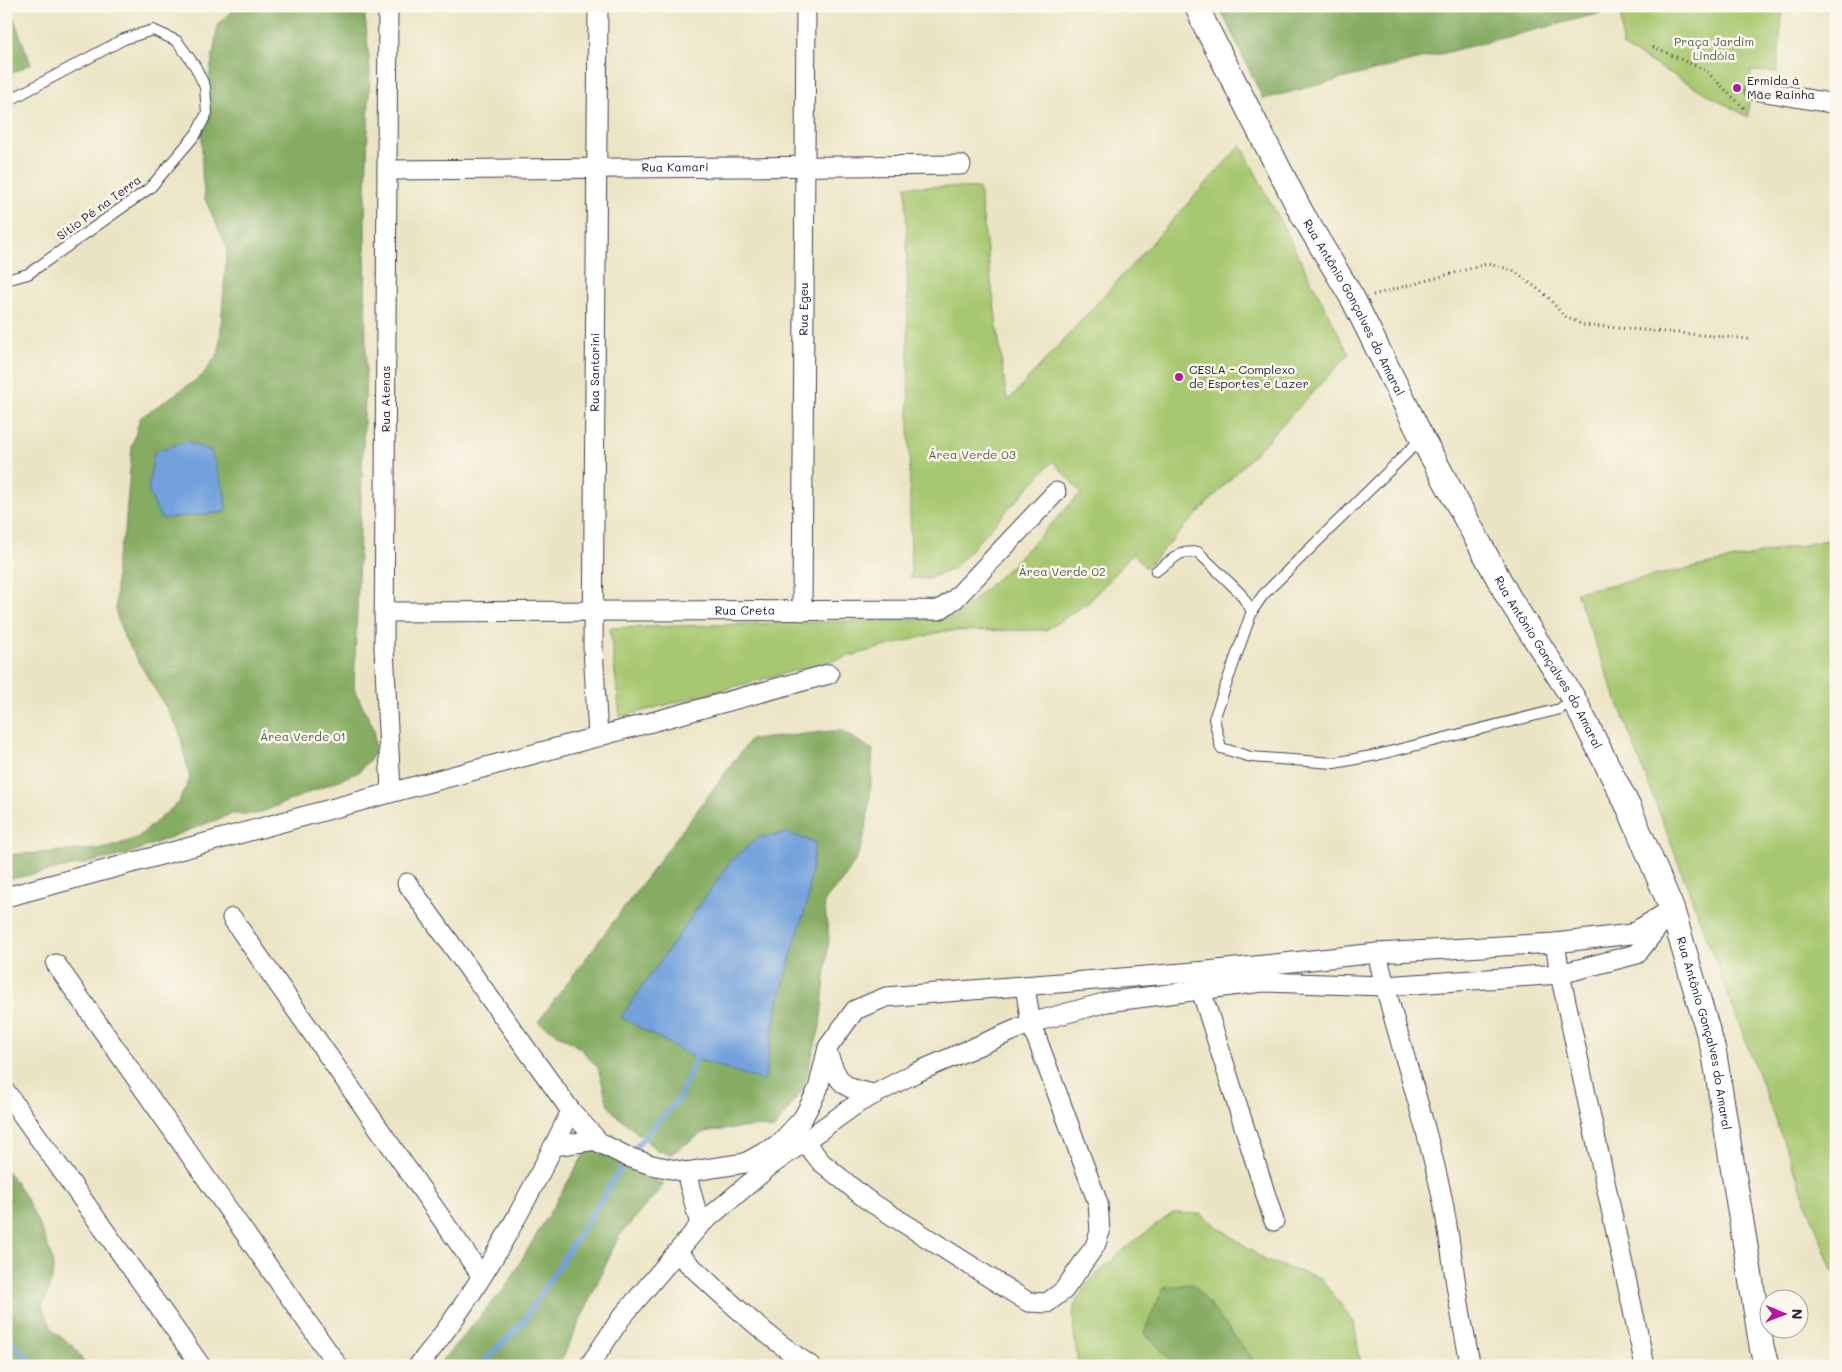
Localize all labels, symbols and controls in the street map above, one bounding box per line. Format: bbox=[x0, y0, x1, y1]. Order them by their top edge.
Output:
park label: Praça Jardim Lindóia bbox=[1674, 33, 1754, 63]
place label: Ermida à Mãe Rainha bbox=[1747, 72, 1815, 102]
marker: Ermida à Mãe Rainha bbox=[1731, 82, 1743, 94]
street label: Rua Kamari bbox=[641, 158, 709, 175]
street label: Sítio Pé na Terra bbox=[53, 171, 144, 243]
street label: Rua Antônio Gonçalves do Amaral bbox=[1300, 216, 1409, 398]
street label: Rua Egeu bbox=[795, 282, 811, 336]
street label: Rua Santorini bbox=[586, 333, 602, 412]
place label: CESLA - Complexo de Esportes e Lazer bbox=[1189, 361, 1309, 391]
street label: Rua Atenas bbox=[377, 366, 393, 432]
marker: CESLA - Complexo de Esportes e Lazer bbox=[1173, 371, 1185, 383]
park label: Área Verde 03 bbox=[928, 446, 1016, 462]
park label: Área Verde 02 bbox=[1018, 563, 1106, 579]
street label: Rua Antônio Gonçalves do Amaral bbox=[1492, 573, 1606, 751]
street label: Rua Creta bbox=[715, 602, 775, 618]
park label: Área Verde 01 bbox=[260, 728, 346, 744]
street label: Rua Antônio Gonçalves do Amaral bbox=[1674, 935, 1735, 1131]
north arrow bbox=[1760, 1290, 1810, 1340]
text: N bbox=[1788, 1309, 1807, 1320]

